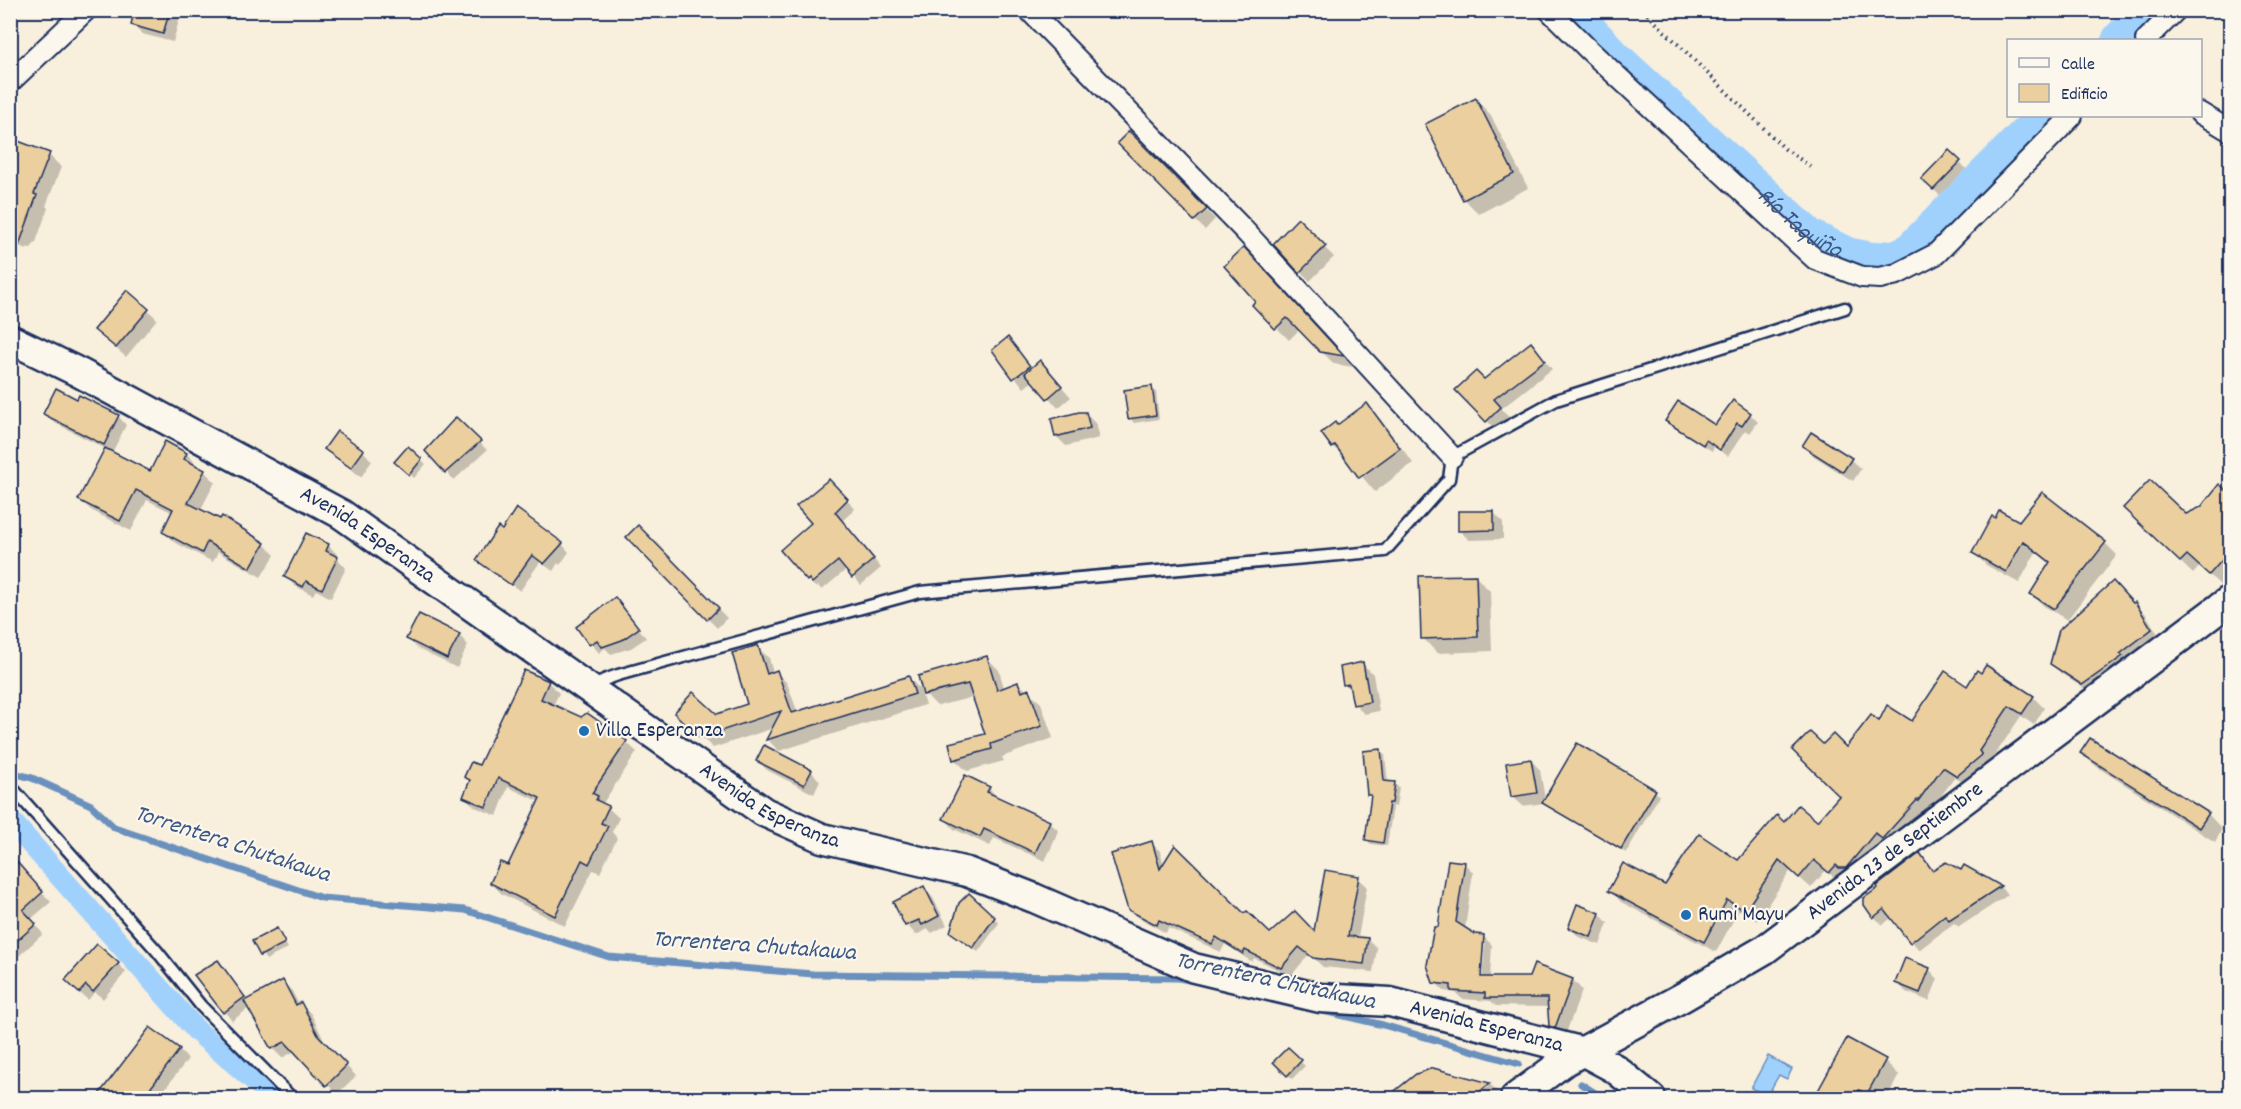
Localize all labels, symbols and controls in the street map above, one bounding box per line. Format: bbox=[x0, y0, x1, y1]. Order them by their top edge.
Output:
legend bbox=[2007, 39, 2202, 117]
text: Calle bbox=[2061, 53, 2095, 78]
text: Edificio bbox=[2061, 83, 2108, 108]
water label: Río Taquiña bbox=[1749, 181, 1849, 269]
street label: Avenida Esperanza bbox=[294, 479, 442, 592]
place label: Villa Esperanza bbox=[596, 716, 724, 747]
marker: Villa Esperanza bbox=[577, 724, 591, 738]
street label: Avenida Esperanza bbox=[693, 755, 843, 857]
street label: Avenida 23 de Septiembre bbox=[1800, 775, 1990, 928]
water label: Torrentera Chutakawa bbox=[130, 797, 336, 893]
place label: Rumi Mayu bbox=[1698, 900, 1784, 931]
marker: Rumi Mayu bbox=[1679, 908, 1693, 922]
water label: Torrentera Chutakawa bbox=[651, 923, 859, 971]
water label: Torrentera Chutakawa bbox=[1172, 944, 1380, 1020]
street label: Avenida Esperanza bbox=[1406, 992, 1567, 1062]

